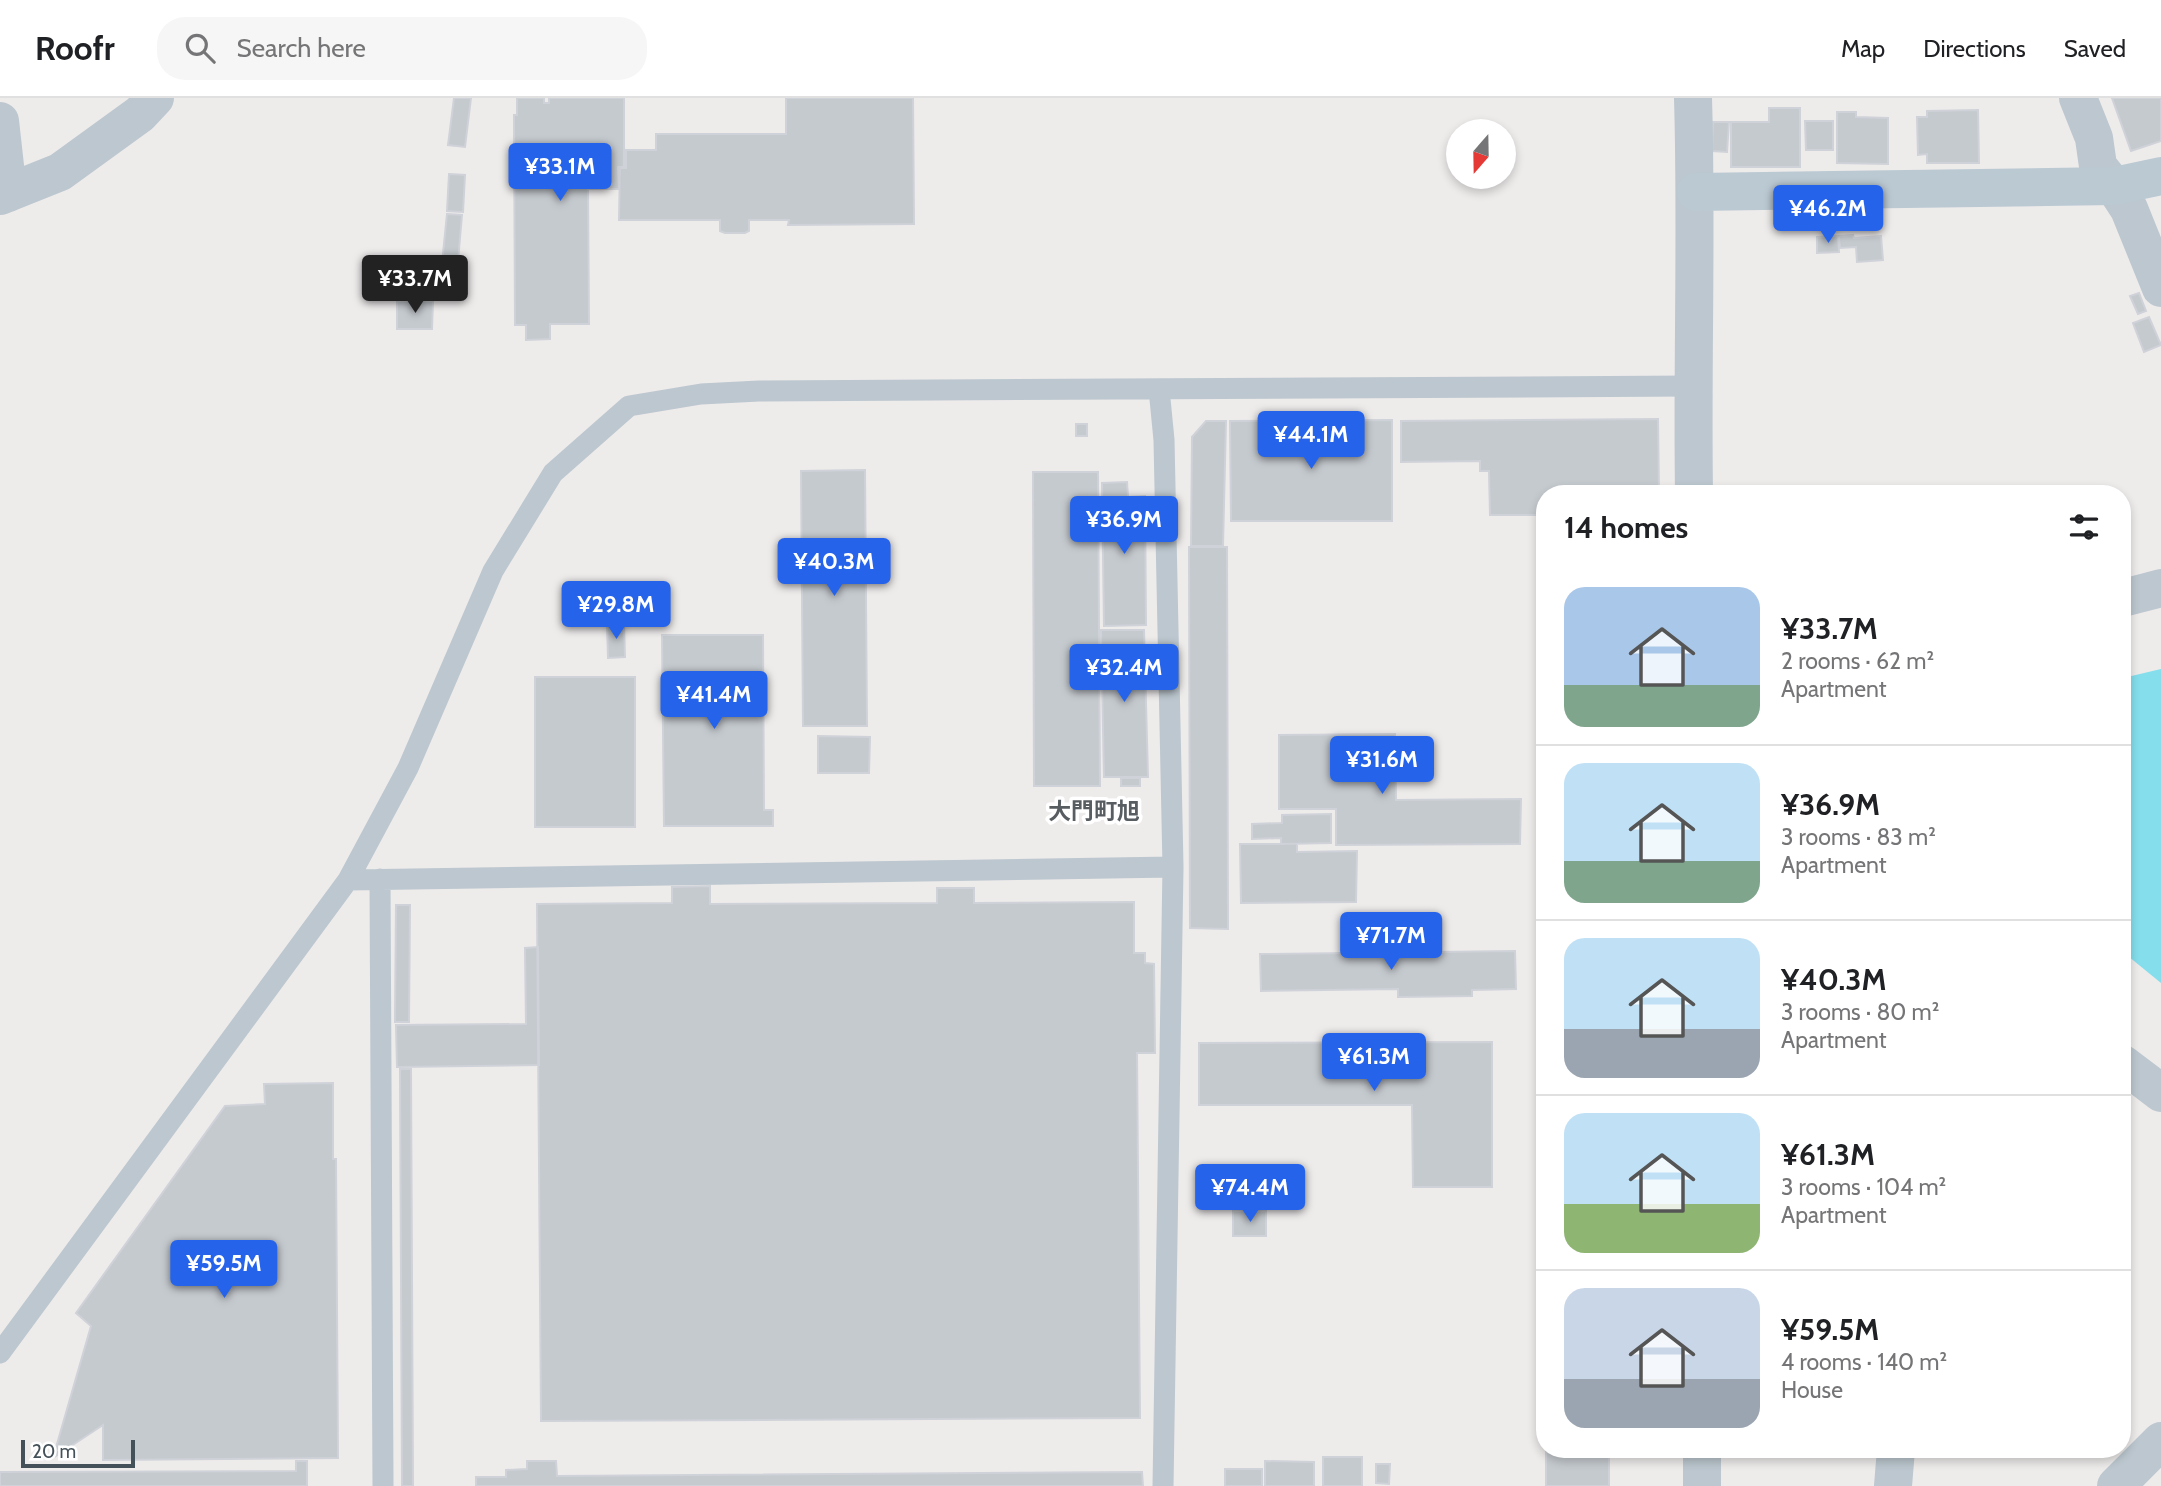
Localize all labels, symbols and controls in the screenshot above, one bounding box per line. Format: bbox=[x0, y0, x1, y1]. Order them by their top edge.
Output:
search box bbox=[157, 17, 647, 80]
text: Roofr bbox=[35, 28, 115, 68]
icon: search bbox=[181, 29, 219, 67]
text: Search here bbox=[237, 32, 366, 64]
text: Map bbox=[1841, 34, 1885, 63]
text: Directions bbox=[1923, 34, 2026, 63]
text: Saved bbox=[2064, 34, 2126, 63]
north arrow bbox=[1446, 119, 1516, 189]
map controls bbox=[1446, 119, 1516, 189]
pin: ¥33.1M bbox=[503, 144, 617, 203]
text: ¥33.1M bbox=[524, 152, 596, 180]
pin: ¥46.2M bbox=[1771, 186, 1885, 245]
text: ¥46.2M bbox=[1789, 194, 1867, 222]
pin: ¥33.7M bbox=[358, 256, 472, 315]
text: ¥33.7M bbox=[378, 264, 452, 292]
pin: ¥44.1M bbox=[1254, 412, 1368, 471]
text: ¥44.1M bbox=[1274, 420, 1348, 448]
pin: ¥36.9M bbox=[1067, 496, 1181, 556]
text: ¥36.9M bbox=[1086, 505, 1162, 533]
icon: filters bbox=[2065, 508, 2103, 546]
text: 14 homes bbox=[1564, 509, 1688, 546]
pin: ¥40.3M bbox=[777, 538, 891, 598]
text: ¥40.3M bbox=[794, 547, 874, 575]
pin: ¥29.8M bbox=[559, 582, 673, 641]
text: ¥29.8M bbox=[578, 590, 654, 618]
text: ¥33.7M bbox=[1781, 610, 1878, 647]
icon: home bbox=[1620, 615, 1704, 699]
pin: ¥32.4M bbox=[1067, 644, 1181, 704]
text: 2 rooms · 62 m² bbox=[1781, 647, 1934, 675]
text: ¥32.4M bbox=[1085, 653, 1163, 681]
pin: ¥41.4M bbox=[657, 672, 771, 731]
text: Apartment bbox=[1781, 675, 1886, 703]
text: ¥41.4M bbox=[676, 680, 752, 708]
pin: ¥31.6M bbox=[1325, 736, 1439, 796]
text: ¥31.6M bbox=[1346, 745, 1418, 773]
text: ¥36.9M bbox=[1781, 786, 1880, 823]
icon: home bbox=[1620, 791, 1704, 875]
district label: 大門町旭 bbox=[1048, 797, 1140, 825]
text: 3 rooms · 83 m² bbox=[1781, 823, 1936, 851]
text: Apartment bbox=[1781, 851, 1886, 879]
pin: ¥71.7M bbox=[1334, 912, 1448, 972]
text: ¥71.7M bbox=[1356, 921, 1426, 949]
text: ¥40.3M bbox=[1781, 961, 1886, 998]
icon: home bbox=[1620, 966, 1704, 1050]
text: 3 rooms · 80 m² bbox=[1781, 998, 1939, 1026]
text: Apartment bbox=[1781, 1026, 1886, 1054]
pin: ¥61.3M bbox=[1317, 1034, 1431, 1093]
text: ¥61.3M bbox=[1338, 1042, 1410, 1070]
text: ¥61.3M bbox=[1781, 1136, 1875, 1173]
icon: home bbox=[1620, 1141, 1704, 1225]
pin: ¥74.4M bbox=[1193, 1164, 1307, 1224]
text: ¥74.4M bbox=[1211, 1173, 1289, 1201]
text: 3 rooms · 104 m² bbox=[1781, 1173, 1946, 1201]
text: Apartment bbox=[1781, 1201, 1886, 1229]
pin: ¥59.5M bbox=[167, 1240, 281, 1300]
text: ¥59.5M bbox=[186, 1249, 262, 1277]
text: ¥59.5M bbox=[1781, 1311, 1879, 1348]
icon: home bbox=[1620, 1316, 1704, 1400]
text: 4 rooms · 140 m² bbox=[1781, 1348, 1947, 1376]
text: House bbox=[1781, 1376, 1843, 1404]
scale bar bbox=[21, 1437, 135, 1469]
text: 20 m bbox=[32, 1440, 76, 1463]

